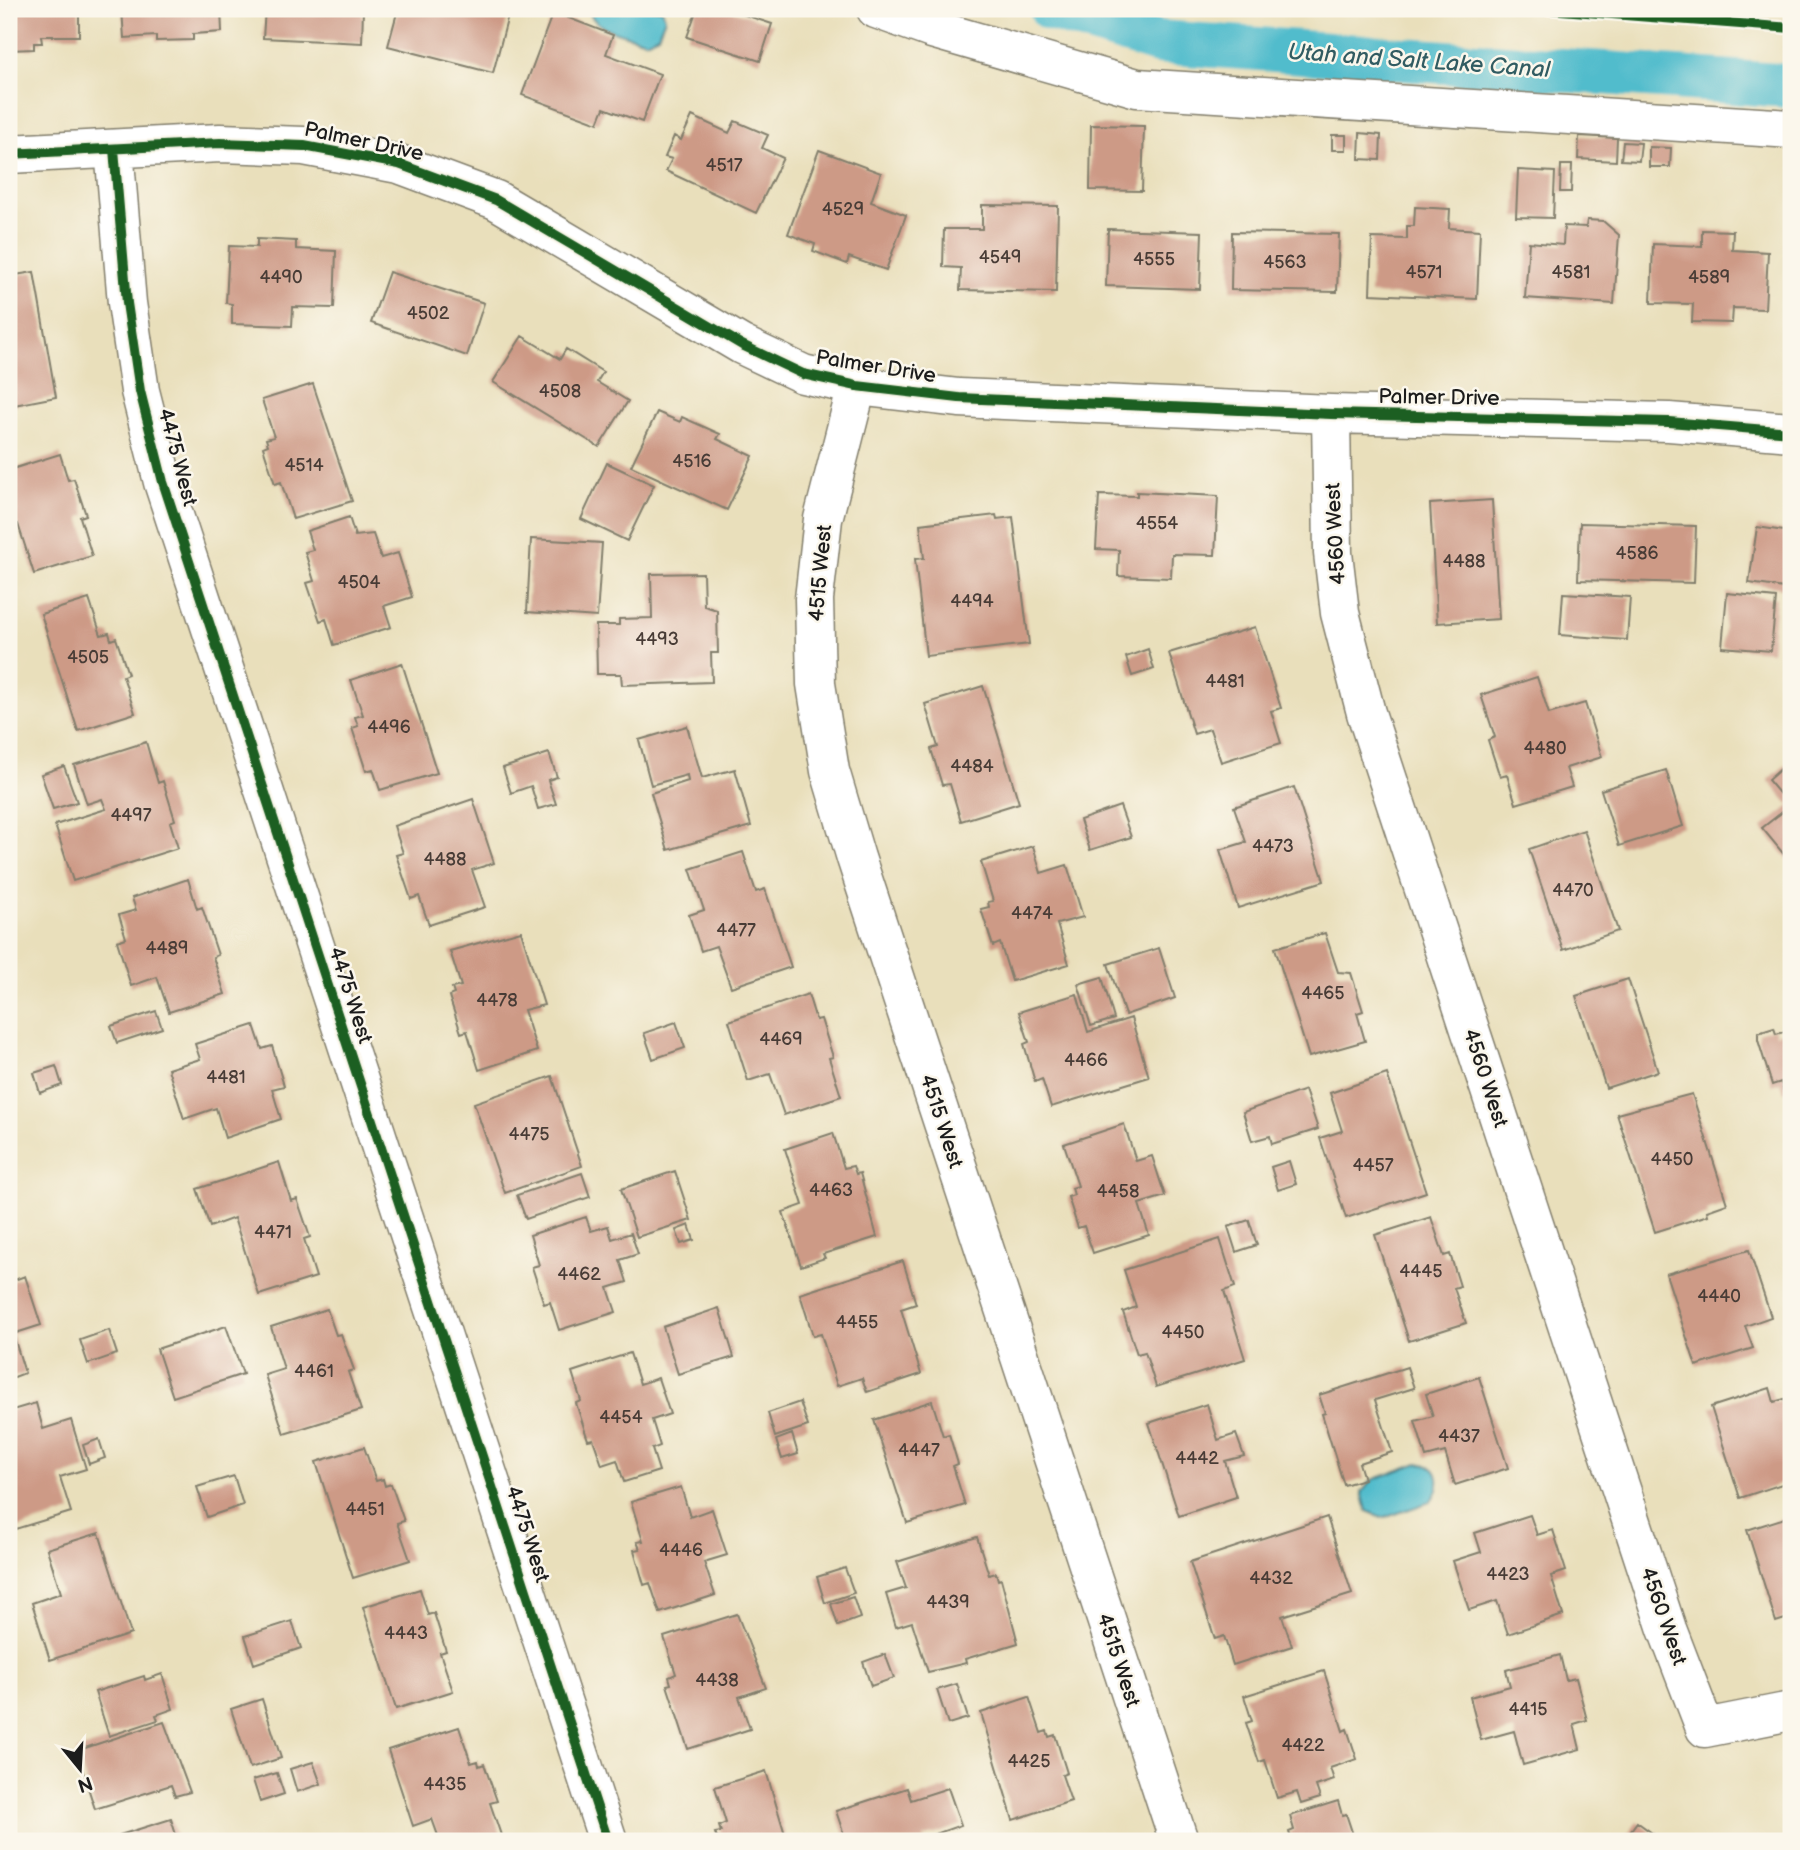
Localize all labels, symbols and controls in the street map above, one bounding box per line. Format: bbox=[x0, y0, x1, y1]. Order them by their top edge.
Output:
water label: Utah and Salt Lake Canal bbox=[1287, 38, 1552, 84]
street label: Palmer Drive bbox=[302, 117, 426, 166]
house number: 4517 bbox=[705, 155, 743, 176]
house number: 4529 bbox=[822, 199, 864, 220]
house number: 4549 bbox=[979, 247, 1021, 268]
house number: 4555 bbox=[1133, 249, 1175, 270]
house number: 4563 bbox=[1263, 252, 1307, 273]
house number: 4571 bbox=[1405, 262, 1443, 283]
house number: 4581 bbox=[1552, 262, 1590, 283]
house number: 4490 bbox=[260, 267, 302, 288]
house number: 4589 bbox=[1688, 267, 1730, 288]
house number: 4502 bbox=[407, 303, 450, 324]
street label: Palmer Drive bbox=[814, 345, 938, 388]
house number: 4508 bbox=[539, 381, 581, 402]
street label: Palmer Drive bbox=[1378, 384, 1500, 411]
street label: 4475 West bbox=[152, 406, 203, 509]
house number: 4516 bbox=[672, 451, 712, 472]
house number: 4514 bbox=[284, 455, 324, 476]
street label: 4560 West bbox=[1320, 482, 1351, 586]
house number: 4554 bbox=[1136, 513, 1178, 534]
street label: 4515 West bbox=[804, 523, 837, 622]
house number: 4586 bbox=[1616, 543, 1658, 564]
house number: 4488 bbox=[1443, 551, 1485, 572]
house number: 4504 bbox=[338, 572, 380, 593]
house number: 4494 bbox=[950, 591, 994, 612]
house number: 4493 bbox=[635, 629, 679, 650]
house number: 4505 bbox=[67, 647, 109, 668]
house number: 4481 bbox=[1205, 671, 1245, 692]
house number: 4496 bbox=[367, 717, 411, 738]
house number: 4480 bbox=[1523, 738, 1567, 759]
house number: 4484 bbox=[950, 756, 994, 777]
house number: 4497 bbox=[110, 805, 152, 826]
house number: 4473 bbox=[1252, 836, 1294, 857]
house number: 4488 bbox=[424, 849, 466, 870]
house number: 4470 bbox=[1552, 880, 1594, 901]
house number: 4474 bbox=[1011, 903, 1053, 924]
house number: 4477 bbox=[716, 920, 756, 941]
house number: 4489 bbox=[146, 938, 188, 959]
street label: 4475 West bbox=[323, 944, 378, 1047]
house number: 4465 bbox=[1301, 983, 1345, 1004]
house number: 4478 bbox=[476, 990, 518, 1011]
street label: 4560 West bbox=[1458, 1026, 1513, 1131]
house number: 4469 bbox=[759, 1029, 803, 1050]
house number: 4466 bbox=[1064, 1050, 1108, 1071]
house number: 4481 bbox=[206, 1067, 246, 1088]
street label: 4515 West bbox=[915, 1071, 969, 1172]
house number: 4475 bbox=[508, 1124, 550, 1145]
house number: 4450 bbox=[1651, 1149, 1693, 1170]
house number: 4457 bbox=[1352, 1155, 1394, 1176]
house number: 4463 bbox=[809, 1180, 853, 1201]
house number: 4458 bbox=[1097, 1181, 1139, 1202]
house number: 4471 bbox=[254, 1222, 292, 1243]
house number: 4445 bbox=[1399, 1261, 1443, 1282]
house number: 4462 bbox=[557, 1264, 601, 1285]
house number: 4440 bbox=[1697, 1286, 1741, 1307]
house number: 4455 bbox=[836, 1312, 878, 1333]
house number: 4450 bbox=[1162, 1322, 1204, 1343]
house number: 4461 bbox=[294, 1361, 334, 1382]
house number: 4454 bbox=[599, 1407, 643, 1428]
house number: 4437 bbox=[1438, 1426, 1480, 1447]
house number: 4447 bbox=[898, 1440, 940, 1461]
house number: 4442 bbox=[1175, 1448, 1219, 1469]
street label: 4475 West bbox=[500, 1483, 555, 1586]
house number: 4451 bbox=[345, 1499, 385, 1520]
house number: 4446 bbox=[659, 1540, 703, 1561]
house number: 4423 bbox=[1486, 1564, 1530, 1585]
street label: 4560 West bbox=[1635, 1564, 1692, 1669]
house number: 4432 bbox=[1249, 1568, 1293, 1589]
house number: 4439 bbox=[926, 1592, 970, 1613]
street label: 4515 West bbox=[1092, 1610, 1146, 1711]
house number: 4443 bbox=[384, 1623, 428, 1644]
house number: 4438 bbox=[695, 1670, 739, 1691]
house number: 4415 bbox=[1508, 1699, 1548, 1720]
north arrow bbox=[46, 1734, 116, 1804]
house number: 4422 bbox=[1281, 1735, 1325, 1756]
house number: 4425 bbox=[1008, 1751, 1050, 1772]
text: N bbox=[74, 1771, 95, 1797]
house number: 4435 bbox=[423, 1774, 467, 1795]

